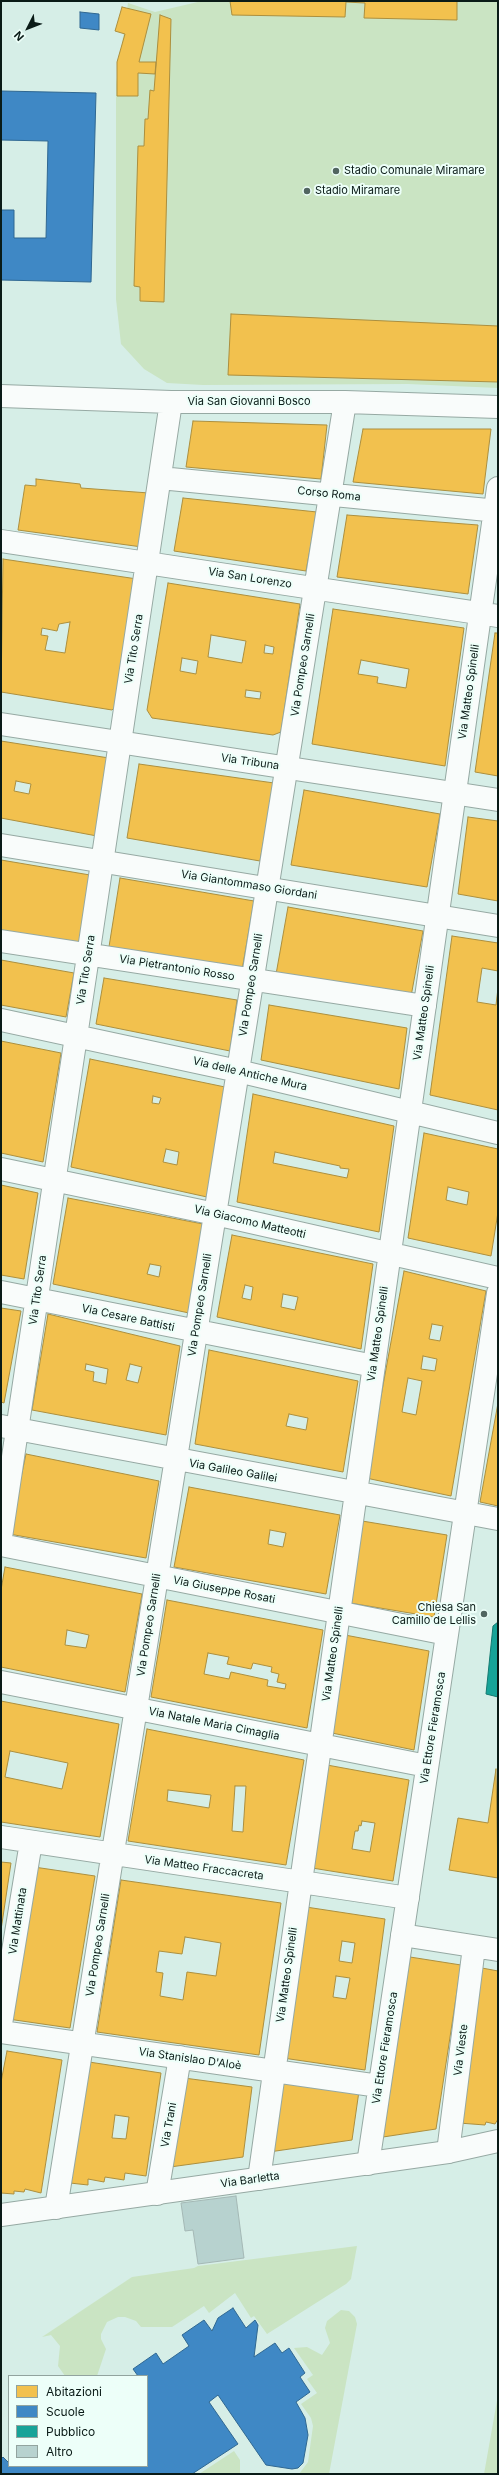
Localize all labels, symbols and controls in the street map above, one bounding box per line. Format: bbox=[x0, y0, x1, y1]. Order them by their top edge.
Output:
north arrow bbox=[8, 8, 48, 48]
text: N bbox=[11, 28, 27, 44]
place label: Stadio Comunale Miramare bbox=[344, 164, 485, 178]
marker: Stadio Comunale Miramare bbox=[331, 166, 341, 176]
place label: Stadio Miramare bbox=[315, 184, 400, 198]
marker: Stadio Miramare bbox=[302, 186, 312, 196]
street label: Via San Giovanni Bosco bbox=[187, 395, 311, 409]
street label: Corso Roma bbox=[297, 484, 361, 504]
street label: Via San Lorenzo bbox=[207, 565, 293, 591]
street label: Via Tito Serra bbox=[122, 613, 146, 685]
street label: Via Pompeo Sarnelli bbox=[288, 613, 318, 717]
street label: Via Matteo Spinelli bbox=[456, 644, 482, 740]
street label: Via Tribuna bbox=[220, 751, 280, 773]
street label: Via Giantommaso Giordani bbox=[180, 868, 318, 902]
street label: Via Pompeo Sarnelli bbox=[236, 933, 266, 1037]
street label: Via Tito Serra bbox=[74, 934, 98, 1006]
street label: Via Pietrantonio Rosso bbox=[118, 952, 236, 984]
street label: Via Matteo Spinelli bbox=[411, 965, 437, 1061]
street label: Via delle Antiche Mura bbox=[192, 1054, 308, 1094]
street label: Via Giacomo Matteotti bbox=[193, 1203, 307, 1241]
street label: Via Pompeo Sarnelli bbox=[185, 1253, 215, 1357]
street label: Via Tito Serra bbox=[27, 1254, 49, 1326]
street label: Via Matteo Spinelli bbox=[365, 1286, 391, 1382]
street label: Via Cesare Battisti bbox=[80, 1302, 176, 1334]
street label: Via Galileo Galilei bbox=[188, 1457, 278, 1485]
street label: Via Pompeo Sarnelli bbox=[134, 1573, 164, 1677]
street label: Via Giuseppe Rosati bbox=[172, 1574, 276, 1606]
place label: Chiesa San Camillo de Lellis bbox=[392, 1601, 476, 1627]
street label: Via Matteo Spinelli bbox=[320, 1606, 346, 1702]
marker: Chiesa San Camillo de Lellis bbox=[479, 1609, 489, 1619]
street label: Via Ettore Fieramosca bbox=[418, 1671, 448, 1785]
street label: Via Natale Maria Cimaglia bbox=[147, 1705, 281, 1743]
street label: Via Matteo Fraccacreta bbox=[143, 1853, 265, 1883]
street label: Via Mattinata bbox=[6, 1887, 30, 1955]
street label: Via Pompeo Sarnelli bbox=[83, 1893, 113, 1997]
street label: Via Matteo Spinelli bbox=[274, 1927, 300, 2023]
street label: Via Ettore Fieramosca bbox=[370, 1991, 400, 2105]
street label: Via Vieste bbox=[451, 2023, 471, 2077]
street label: Via Stanislao D'Aloè bbox=[138, 2045, 242, 2073]
street label: Via Trani bbox=[159, 2101, 179, 2149]
street label: Via Barletta bbox=[220, 2169, 280, 2191]
legend bbox=[8, 2375, 148, 2467]
text: Abitazioni bbox=[46, 2384, 102, 2399]
text: Scuole bbox=[46, 2404, 85, 2419]
text: Pubblico bbox=[46, 2424, 95, 2439]
text: Altro bbox=[46, 2444, 73, 2459]

